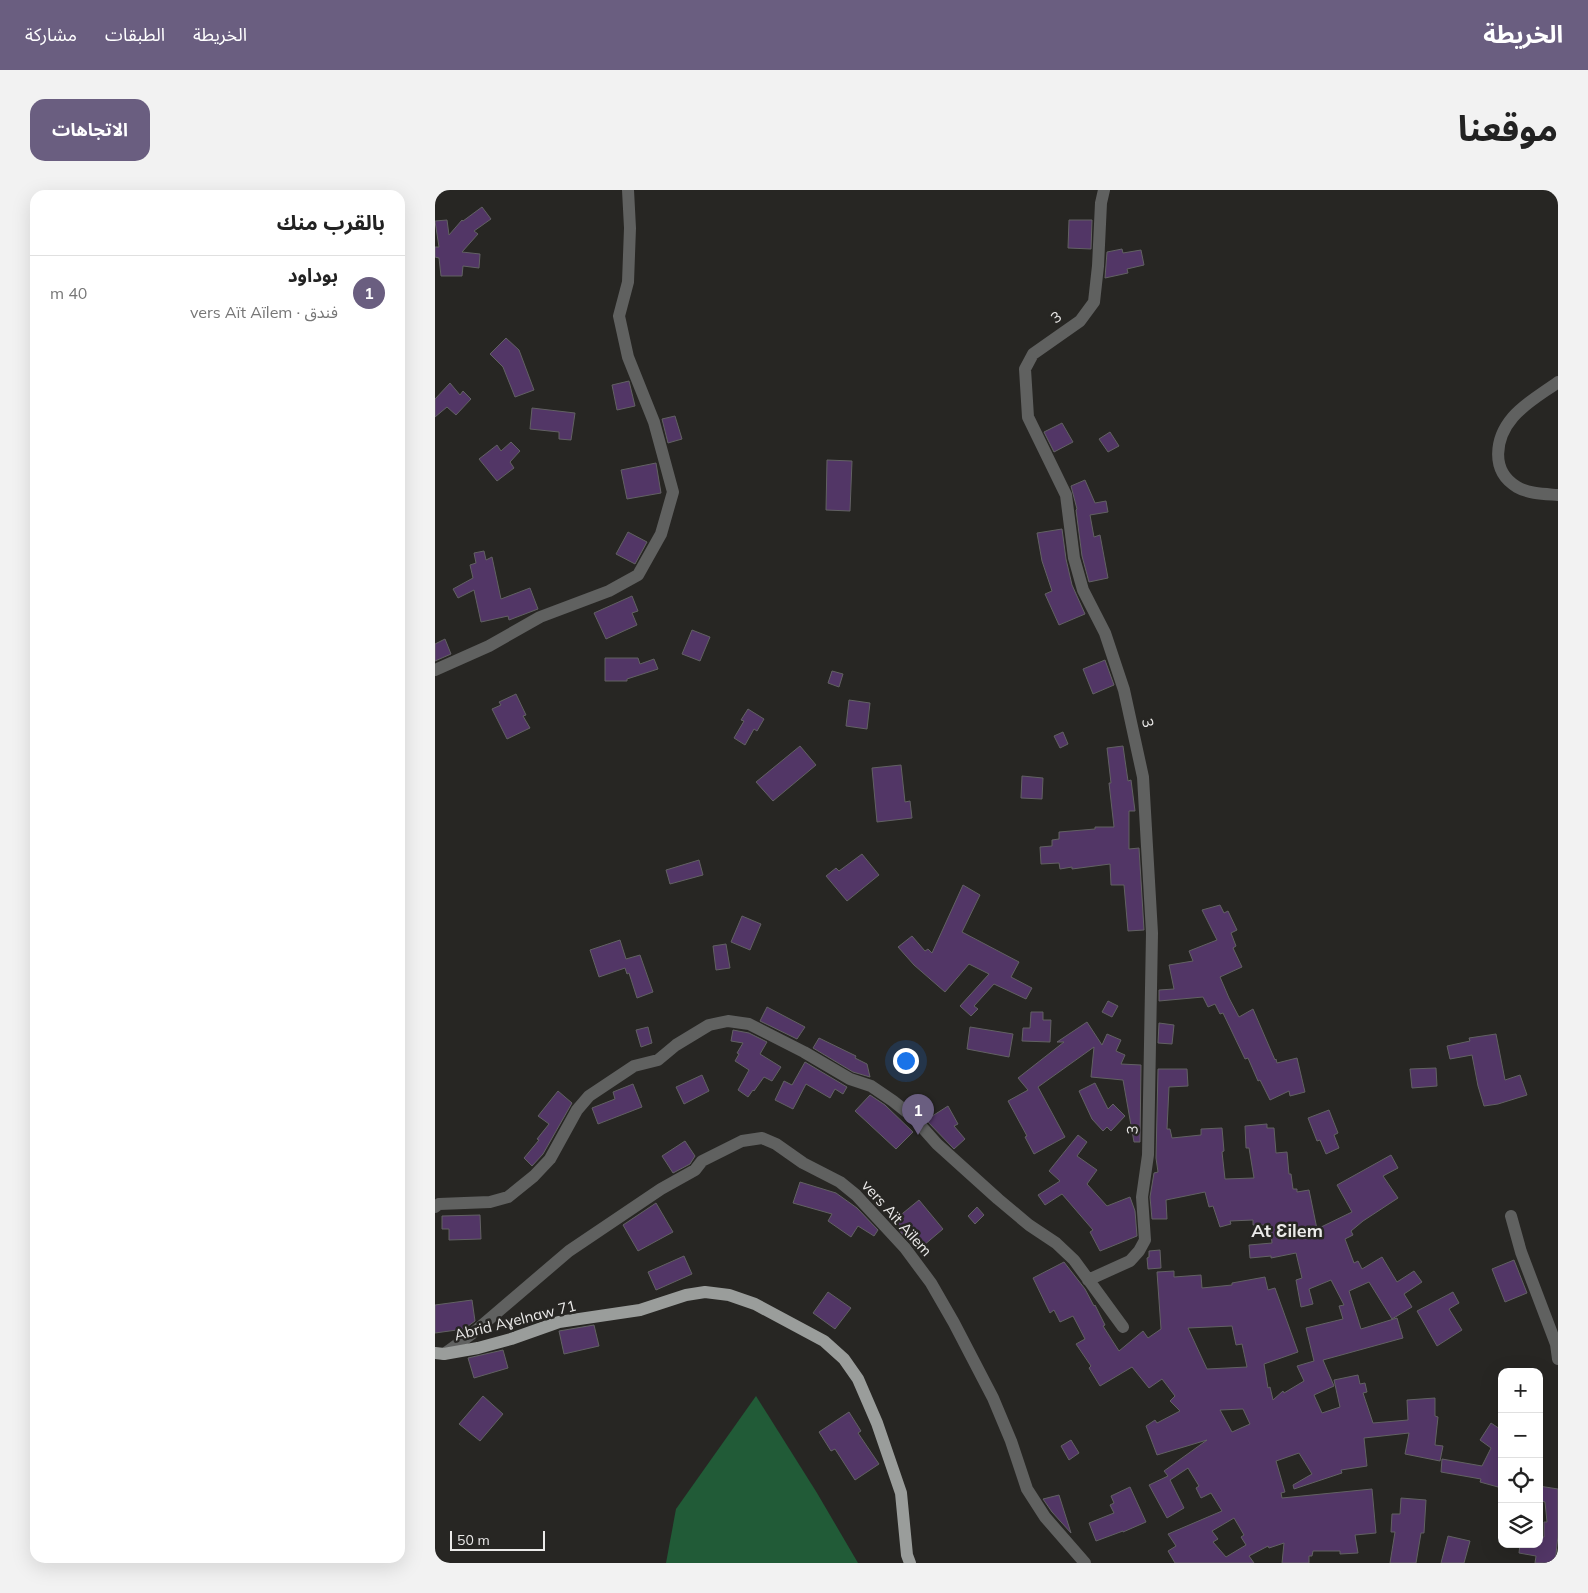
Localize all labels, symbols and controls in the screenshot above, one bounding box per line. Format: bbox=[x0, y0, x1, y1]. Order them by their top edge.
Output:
text: الخريطة bbox=[1483, 19, 1563, 49]
text: مشاركة bbox=[25, 23, 77, 46]
text: الطبقات bbox=[105, 23, 165, 46]
text: الخريطة bbox=[193, 23, 247, 46]
button: الاتجاهات bbox=[30, 99, 150, 161]
text: موقعنا bbox=[1458, 106, 1558, 150]
text: بالقرب منك bbox=[277, 209, 385, 235]
text: بوداود bbox=[288, 263, 338, 287]
text: 40 m bbox=[50, 283, 87, 303]
text: 1 bbox=[364, 283, 374, 303]
text: فندق · vers Aït Aïlem bbox=[190, 302, 338, 322]
street label: 3 bbox=[1047, 307, 1065, 327]
street label: 3 bbox=[1138, 716, 1158, 730]
your location bbox=[893, 1048, 919, 1074]
pin: 1 bbox=[902, 1094, 934, 1135]
street label: 3 bbox=[1122, 1125, 1142, 1135]
street label: vers Aït Aïlem bbox=[858, 1176, 936, 1260]
district label: At Ɛilem bbox=[1251, 1219, 1323, 1242]
street label: Abrid Aɣelnaw 71 bbox=[452, 1296, 578, 1344]
map controls bbox=[1498, 1368, 1543, 1548]
button: + bbox=[1498, 1368, 1543, 1413]
button: − bbox=[1498, 1413, 1543, 1458]
button: locate bbox=[1498, 1458, 1543, 1503]
button: layers bbox=[1498, 1503, 1543, 1548]
scale bar bbox=[450, 1528, 545, 1551]
text: 50 m bbox=[457, 1531, 490, 1549]

